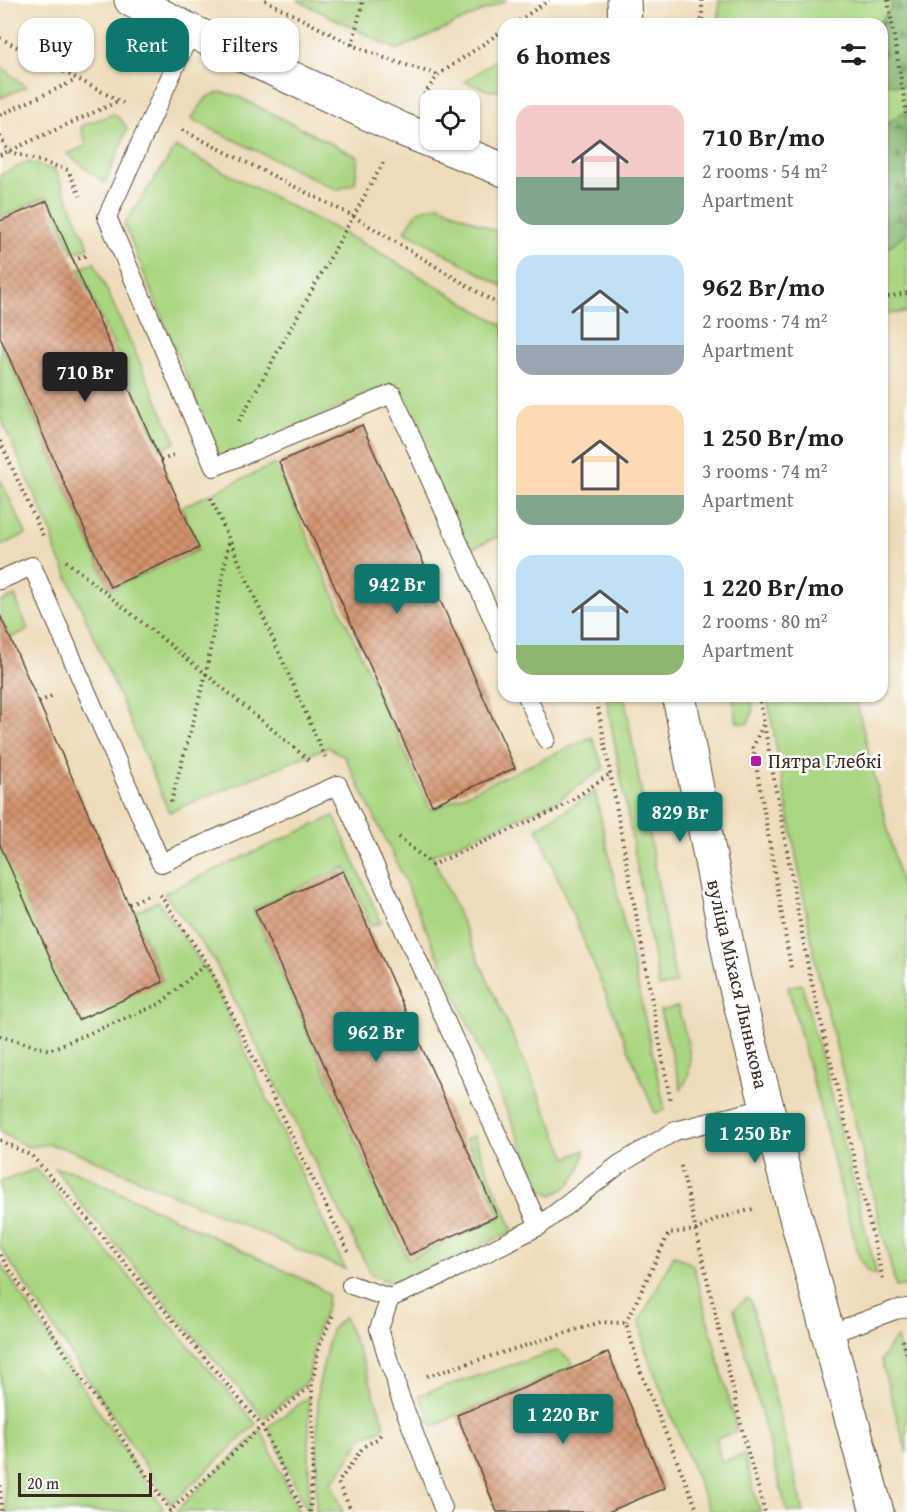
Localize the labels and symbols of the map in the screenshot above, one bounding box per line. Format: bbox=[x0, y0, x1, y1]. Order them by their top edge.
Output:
pin: 710 Br bbox=[36, 352, 134, 403]
pin: 942 Br bbox=[348, 564, 446, 615]
place label: Пятра Глебкі bbox=[768, 746, 882, 775]
marker: Пятра Глебкі bbox=[749, 754, 763, 768]
pin: 829 Br bbox=[631, 792, 729, 843]
street label: вуліца Міхася Лынькова bbox=[700, 876, 777, 1092]
pin: 962 Br bbox=[327, 1012, 425, 1063]
pin: 1 250 Br bbox=[693, 1113, 817, 1164]
pin: 1 220 Br bbox=[501, 1394, 625, 1445]
scale bar bbox=[18, 1470, 152, 1498]

